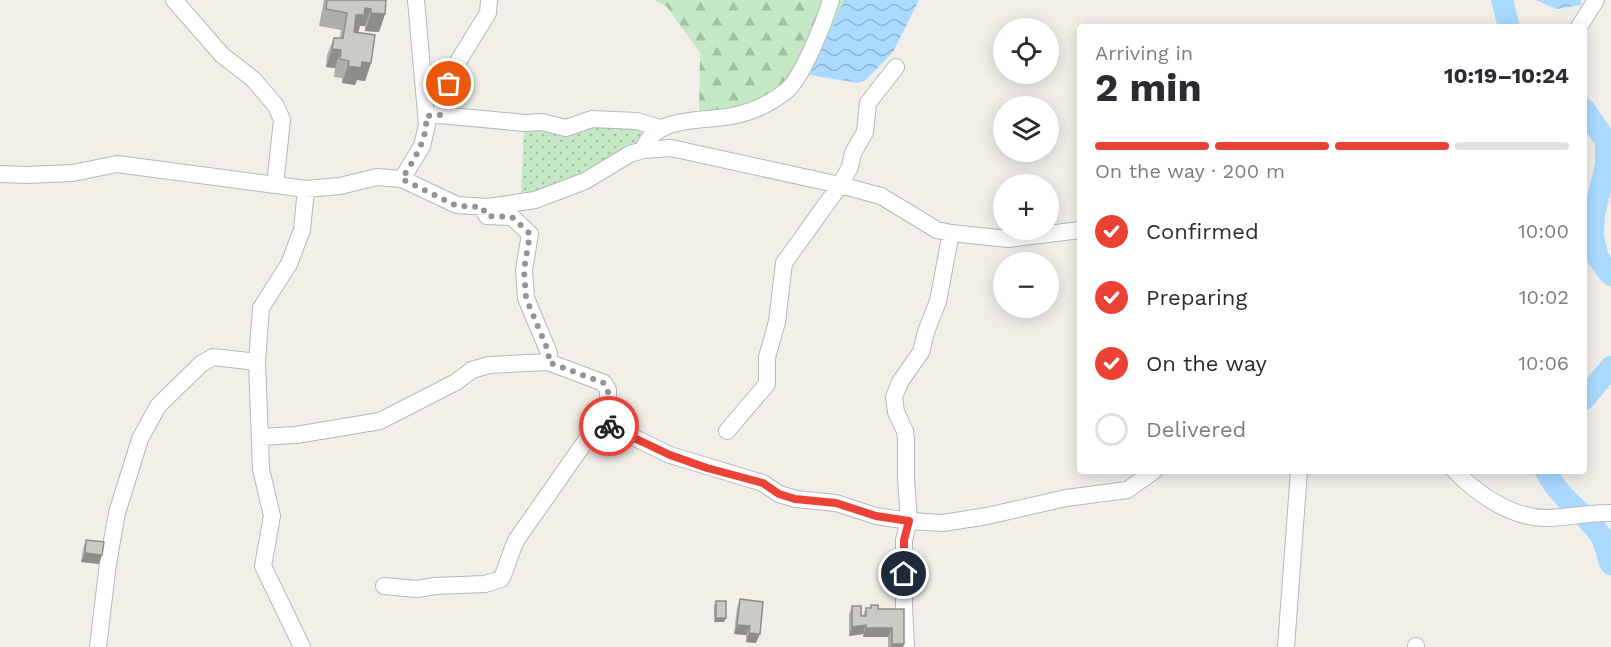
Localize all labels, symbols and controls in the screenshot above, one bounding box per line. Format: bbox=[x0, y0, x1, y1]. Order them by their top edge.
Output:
map controls bbox=[993, 18, 1059, 318]
button: locate bbox=[993, 18, 1059, 84]
text: Arriving in bbox=[1095, 41, 1193, 65]
pin bbox=[423, 58, 474, 109]
text: 10:19–10:24 bbox=[1444, 63, 1569, 88]
text: 2 min bbox=[1095, 65, 1202, 110]
icon: bag bbox=[432, 67, 465, 100]
button: layers bbox=[993, 96, 1059, 162]
text: On the way · 200 m bbox=[1095, 159, 1285, 183]
button: + bbox=[993, 174, 1059, 240]
icon: check bbox=[1095, 215, 1128, 248]
text: Confirmed bbox=[1146, 219, 1259, 244]
text: 10:00 bbox=[1518, 219, 1569, 243]
button: − bbox=[993, 252, 1059, 318]
icon: check bbox=[1095, 281, 1128, 314]
text: Preparing bbox=[1146, 285, 1247, 310]
text: 10:02 bbox=[1519, 285, 1569, 309]
icon: check bbox=[1095, 347, 1128, 380]
text: On the way bbox=[1146, 351, 1267, 376]
text: 10:06 bbox=[1518, 351, 1569, 375]
courier bbox=[579, 396, 639, 456]
icon: bike bbox=[593, 410, 626, 443]
text: Delivered bbox=[1146, 417, 1246, 442]
pin bbox=[878, 548, 929, 599]
icon: home bbox=[887, 557, 920, 590]

